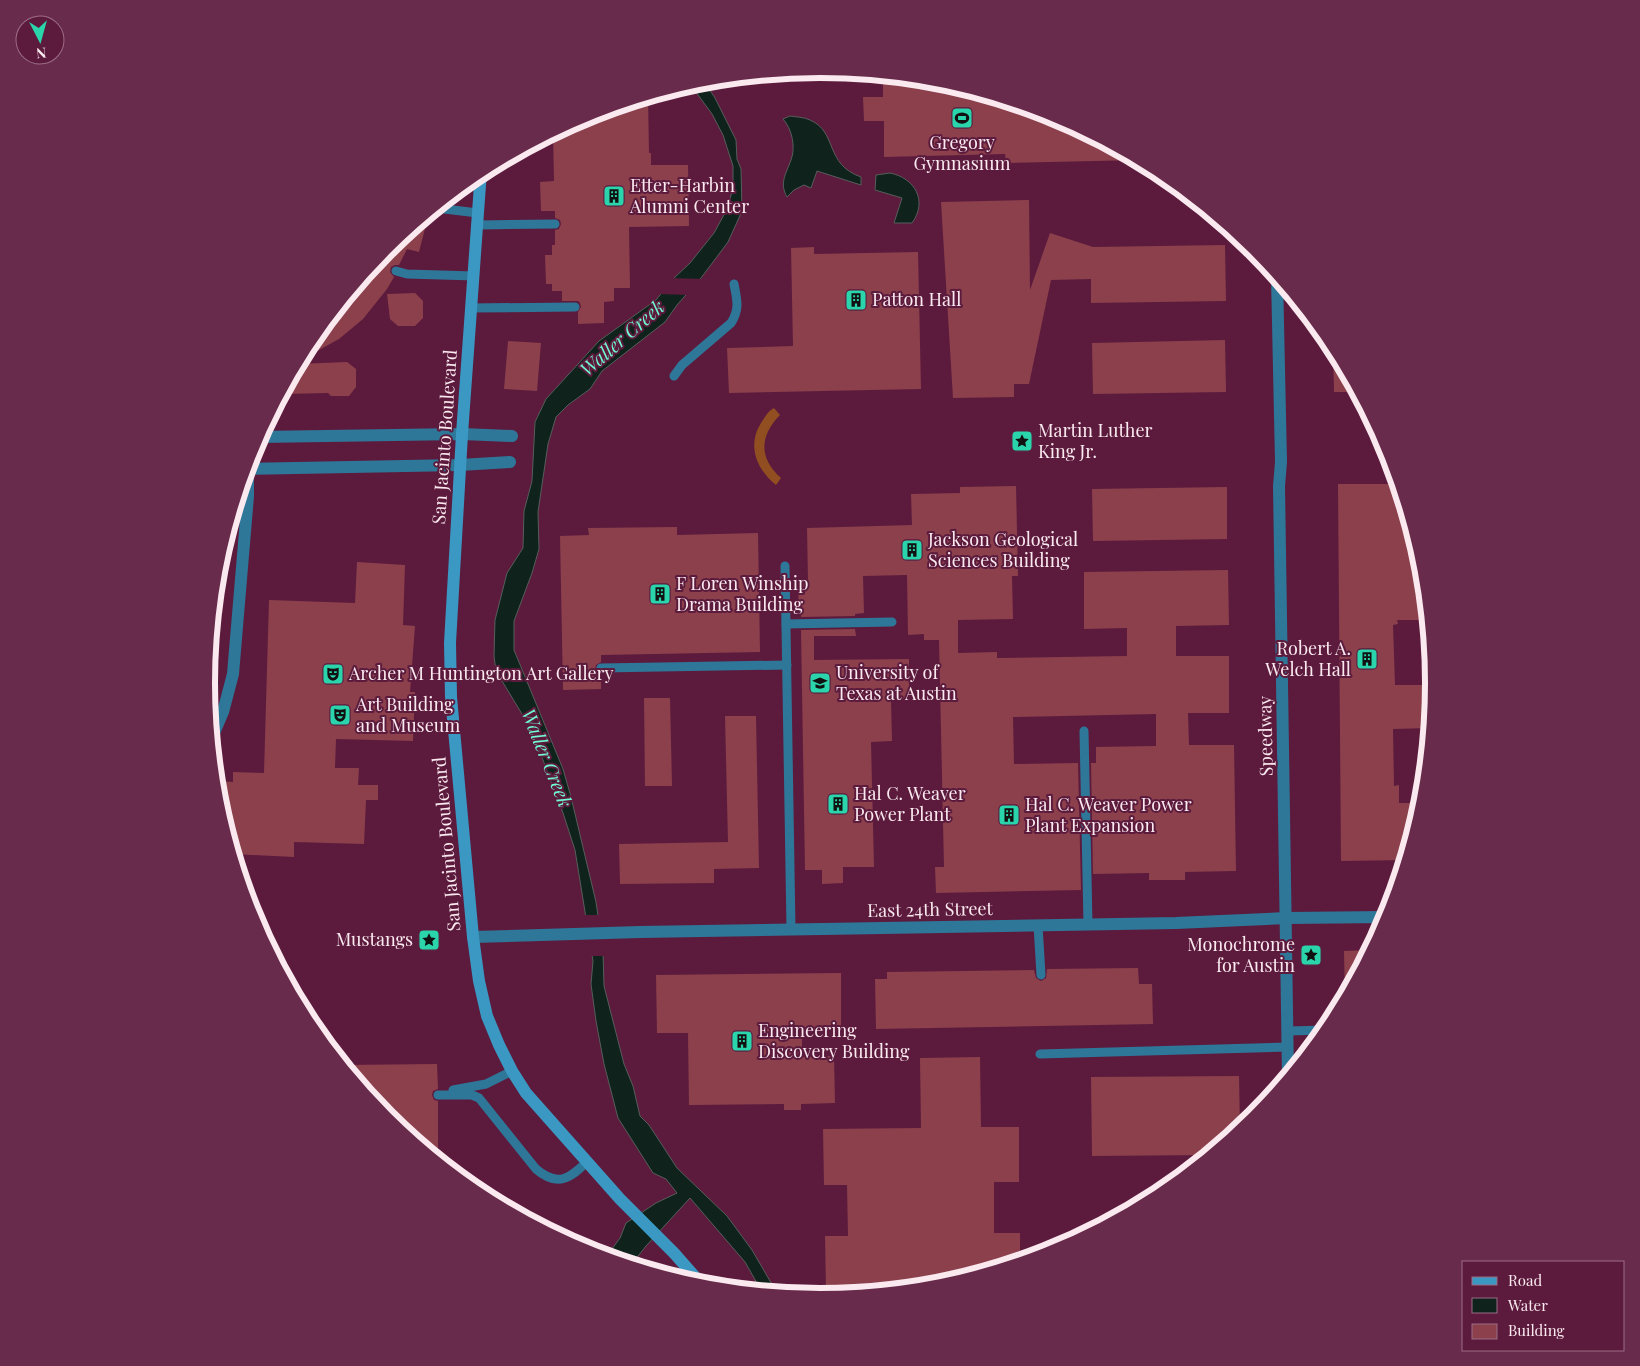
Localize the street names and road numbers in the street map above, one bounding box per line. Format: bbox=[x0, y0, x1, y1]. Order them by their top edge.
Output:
street label: San Jacinto Boulevard bbox=[426, 348, 462, 525]
street label: Speedway bbox=[1252, 696, 1278, 776]
street label: San Jacinto Boulevard bbox=[426, 755, 466, 932]
street label: East 24th Street bbox=[867, 896, 994, 922]

